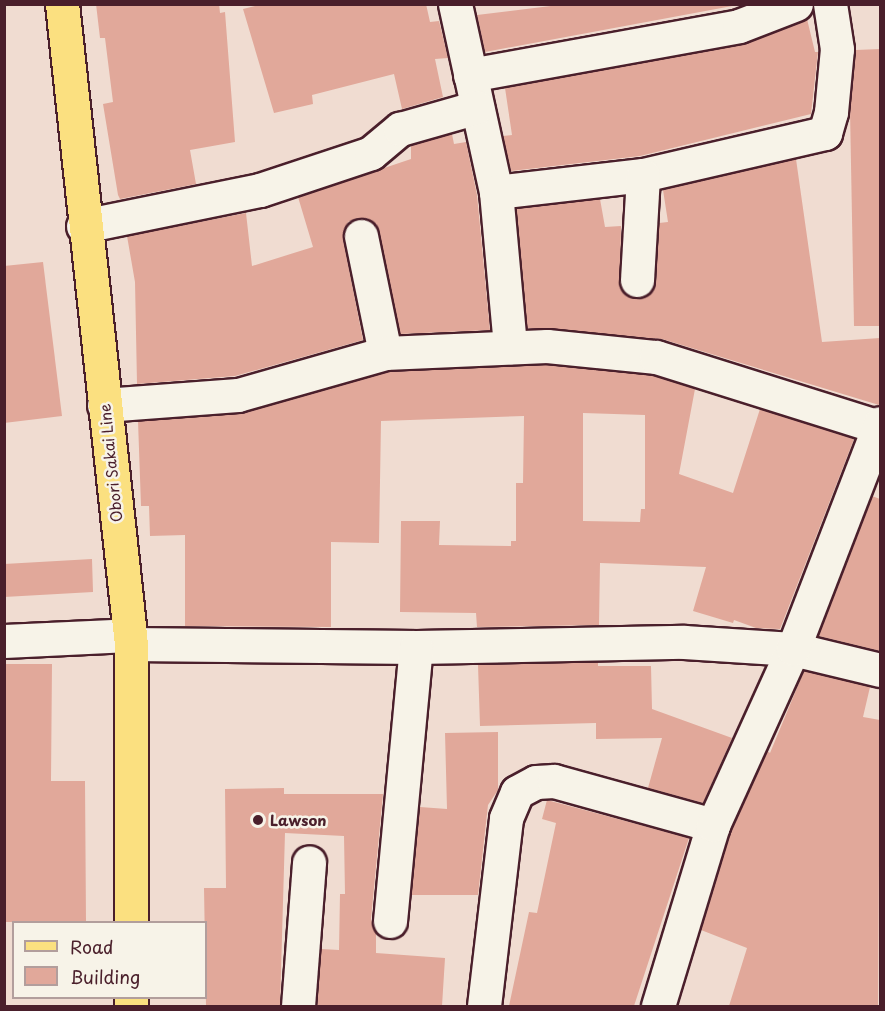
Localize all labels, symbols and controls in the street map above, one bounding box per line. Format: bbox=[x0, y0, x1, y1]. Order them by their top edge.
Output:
street label: Obori Sakai Line bbox=[95, 402, 125, 524]
place label: Lawson bbox=[270, 811, 327, 829]
marker: Lawson bbox=[251, 813, 265, 827]
legend bbox=[12, 921, 207, 999]
text: Road bbox=[70, 933, 114, 960]
text: Building bbox=[70, 963, 140, 990]

